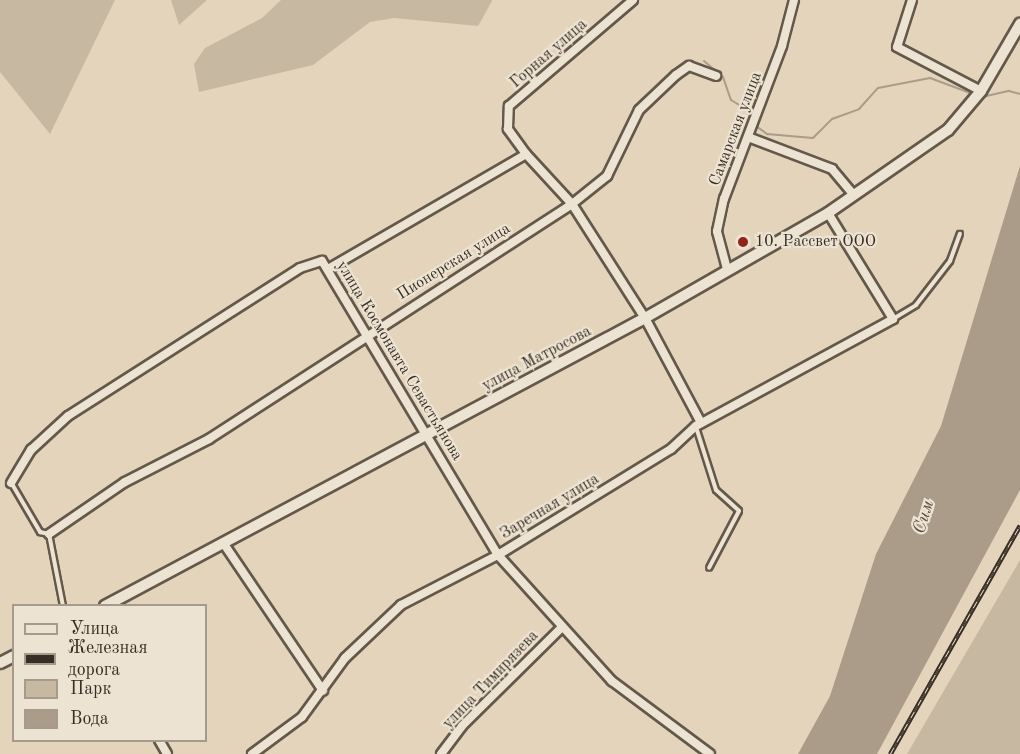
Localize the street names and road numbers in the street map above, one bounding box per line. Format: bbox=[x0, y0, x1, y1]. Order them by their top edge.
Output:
street label: Горная улица bbox=[507, 15, 591, 93]
street label: Самарская улица bbox=[705, 69, 767, 189]
street label: Пионерская улица bbox=[394, 219, 514, 305]
street label: улица Космонавта Севастьянова bbox=[332, 258, 466, 464]
street label: улица Матросова bbox=[479, 322, 595, 396]
street label: Заречная улица bbox=[497, 470, 603, 544]
street label: улица Тимирязева bbox=[439, 627, 543, 733]

